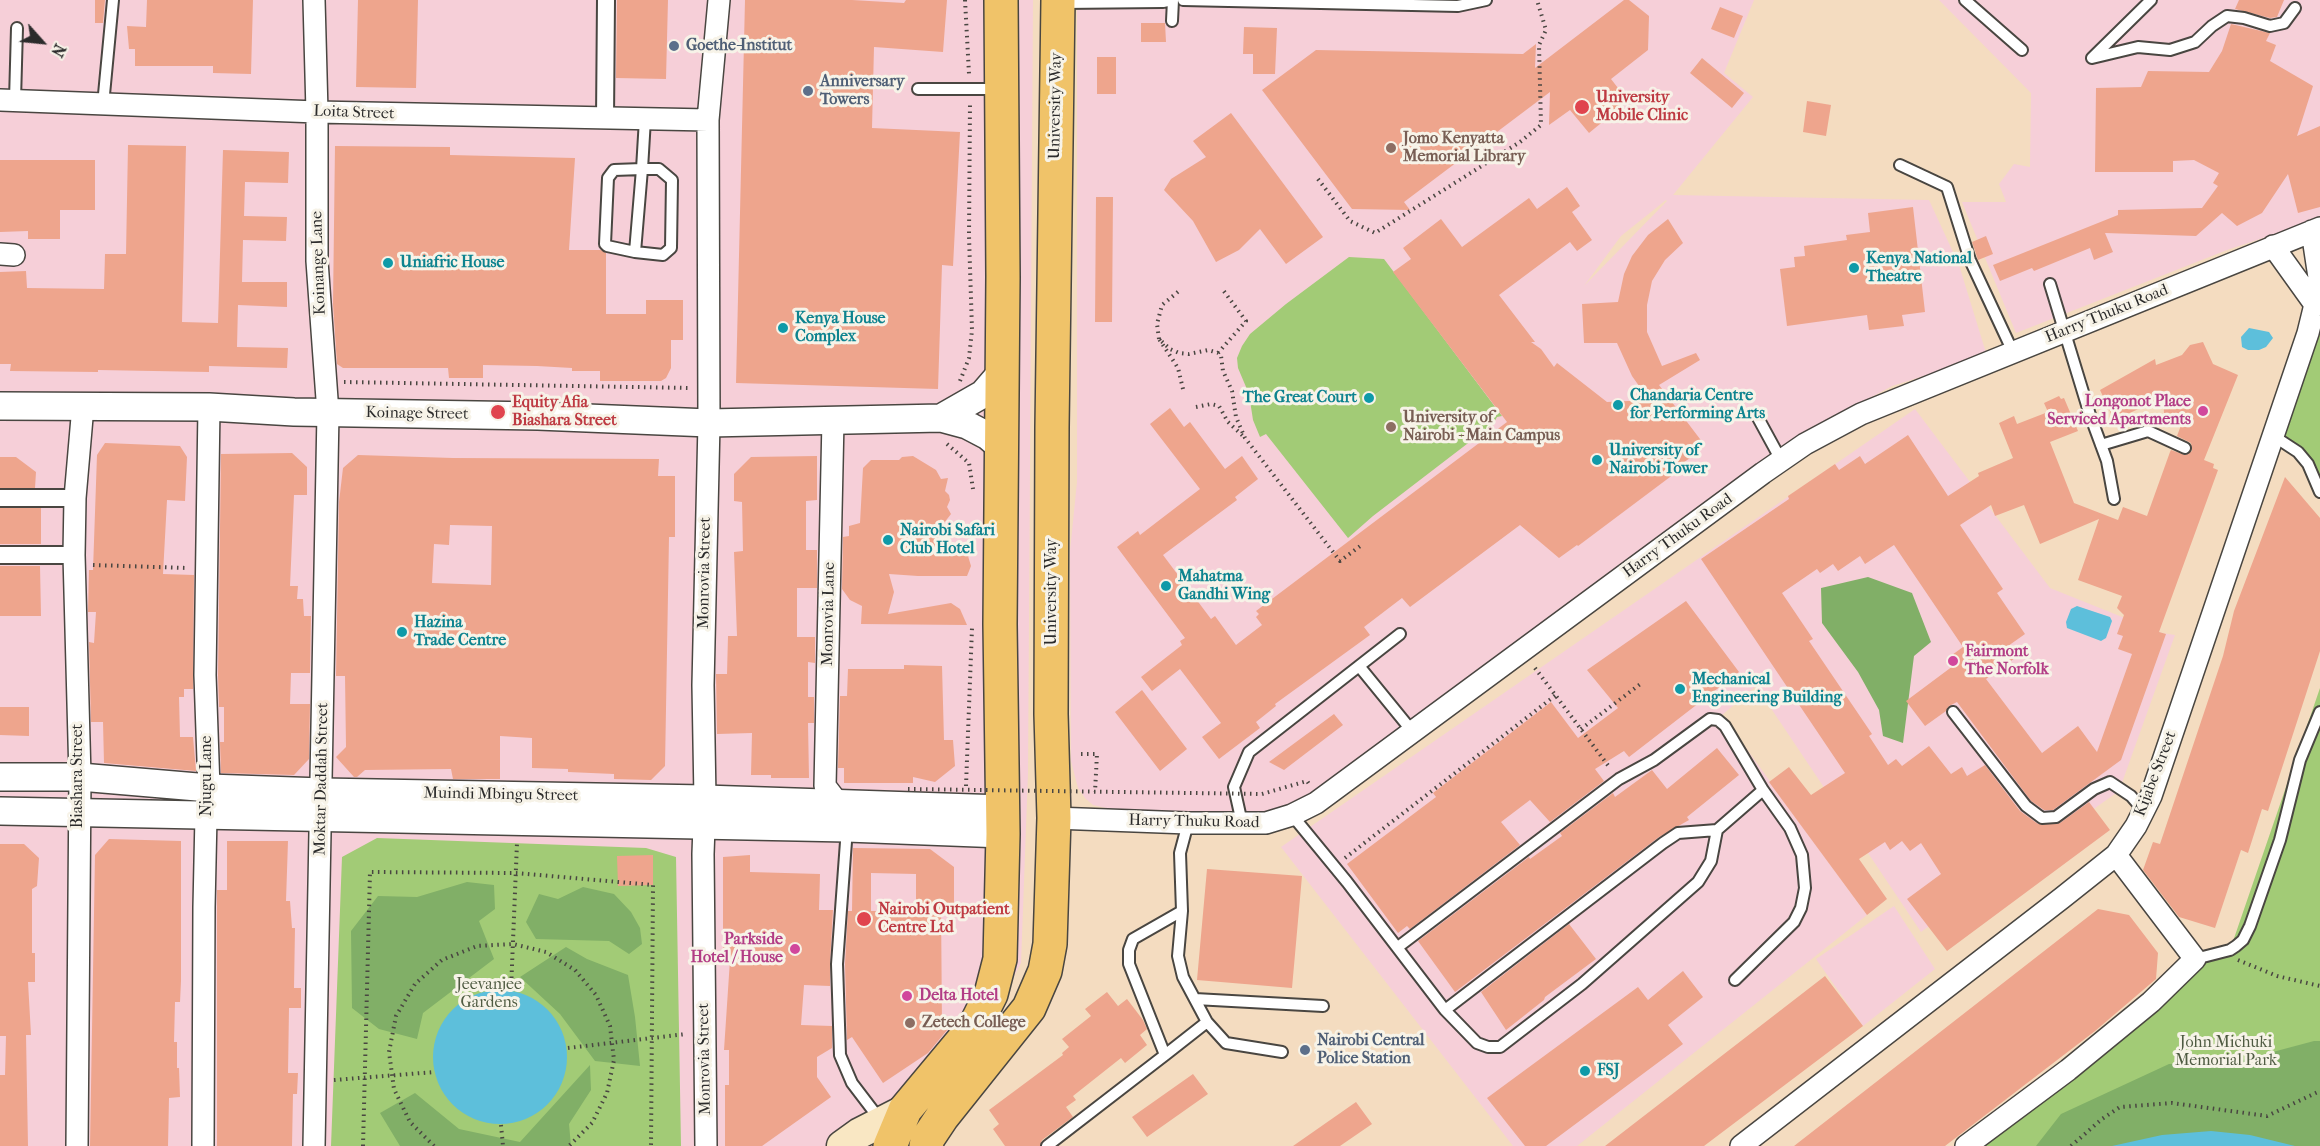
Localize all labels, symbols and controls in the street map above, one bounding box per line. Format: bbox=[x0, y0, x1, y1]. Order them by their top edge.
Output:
north arrow bbox=[12, 12, 72, 72]
place label: Goethe-Institut bbox=[686, 36, 792, 56]
marker: Goethe-Institut bbox=[667, 39, 681, 53]
text: N bbox=[47, 41, 70, 60]
street label: University Way bbox=[1045, 52, 1067, 160]
place label: Anniversary Towers bbox=[820, 72, 904, 110]
marker: Anniversary Towers bbox=[801, 84, 815, 98]
place label: University Mobile Clinic bbox=[1596, 88, 1688, 126]
marker: University Mobile Clinic bbox=[1573, 98, 1591, 116]
street label: Loita Street bbox=[313, 102, 395, 124]
place label: Jomo Kenyatta Memorial Library bbox=[1403, 129, 1525, 167]
marker: Jomo Kenyatta Memorial Library bbox=[1384, 141, 1398, 155]
street label: Koinange Lane bbox=[308, 211, 330, 315]
place label: Kenya National Theatre bbox=[1866, 249, 1972, 287]
place label: Uniafric House bbox=[400, 253, 504, 273]
marker: Uniafric House bbox=[381, 256, 395, 270]
marker: Kenya National Theatre bbox=[1847, 261, 1861, 275]
street label: Harry Thuku Road bbox=[2043, 281, 2171, 347]
place label: Kenya House Complex bbox=[795, 309, 886, 347]
marker: Kenya House Complex bbox=[776, 321, 790, 335]
place label: Chandaria Centre for Performing Arts bbox=[1630, 386, 1765, 424]
place label: The Great Court bbox=[1243, 388, 1357, 408]
marker: The Great Court bbox=[1362, 391, 1376, 405]
place label: Longonot Place Serviced Apartments bbox=[2047, 392, 2191, 430]
place label: Equity Afia Biashara Street bbox=[512, 393, 617, 431]
marker: Chandaria Centre for Performing Arts bbox=[1611, 398, 1625, 412]
marker: Equity Afia Biashara Street bbox=[489, 403, 507, 421]
street label: Koinage Street bbox=[365, 404, 469, 424]
marker: Longonot Place Serviced Apartments bbox=[2196, 404, 2210, 418]
place label: University of Nairobi - Main Campus bbox=[1403, 408, 1560, 446]
marker: University of Nairobi - Main Campus bbox=[1384, 420, 1398, 434]
place label: University of Nairobi Tower bbox=[1609, 441, 1708, 479]
marker: University of Nairobi Tower bbox=[1590, 453, 1604, 467]
street label: Harry Thuku Road bbox=[1619, 490, 1737, 582]
street label: Monrovia Street bbox=[694, 517, 716, 629]
place label: Nairobi Safari Club Hotel bbox=[900, 521, 995, 559]
marker: Nairobi Safari Club Hotel bbox=[881, 533, 895, 547]
street label: University Way bbox=[1042, 538, 1062, 646]
street label: Monrovia Lane bbox=[818, 562, 840, 666]
place label: Mahatma Gandhi Wing bbox=[1178, 567, 1270, 605]
marker: Mahatma Gandhi Wing bbox=[1159, 579, 1173, 593]
place label: Hazina Trade Centre bbox=[414, 613, 506, 651]
marker: Hazina Trade Centre bbox=[395, 625, 409, 639]
place label: Fairmont The Norfolk bbox=[1965, 642, 2049, 680]
marker: Fairmont The Norfolk bbox=[1946, 654, 1960, 668]
place label: Mechanical Engineering Building bbox=[1692, 670, 1842, 708]
marker: Mechanical Engineering Building bbox=[1673, 682, 1687, 696]
street label: Moktar Daddah Street bbox=[311, 702, 333, 856]
street label: Biashara Street bbox=[68, 724, 88, 828]
street label: Kijabe Street bbox=[2131, 729, 2181, 819]
street label: Njugu Lane bbox=[197, 736, 217, 816]
street label: Muindi Mbingu Street bbox=[423, 784, 579, 806]
street label: Harry Thuku Road bbox=[1128, 811, 1260, 833]
place label: Nairobi Outpatient Centre Ltd bbox=[878, 900, 1010, 938]
marker: Nairobi Outpatient Centre Ltd bbox=[855, 910, 873, 928]
place label: Parkside Hotel / House bbox=[690, 930, 783, 968]
marker: Parkside Hotel / House bbox=[788, 942, 802, 956]
park label: Jeevanjee Gardens bbox=[456, 975, 522, 1013]
place label: Delta Hotel bbox=[919, 986, 998, 1006]
marker: Delta Hotel bbox=[900, 989, 914, 1003]
street label: Monrovia Street bbox=[694, 1003, 716, 1115]
place label: Zetech College bbox=[922, 1013, 1026, 1033]
marker: Zetech College bbox=[903, 1016, 917, 1030]
place label: Nairobi Central Police Station bbox=[1317, 1031, 1424, 1069]
park label: John Michuki Memorial Park bbox=[2175, 1033, 2277, 1071]
marker: Nairobi Central Police Station bbox=[1298, 1043, 1312, 1057]
place label: FSJ bbox=[1597, 1061, 1620, 1081]
marker: FSJ bbox=[1578, 1064, 1592, 1078]

